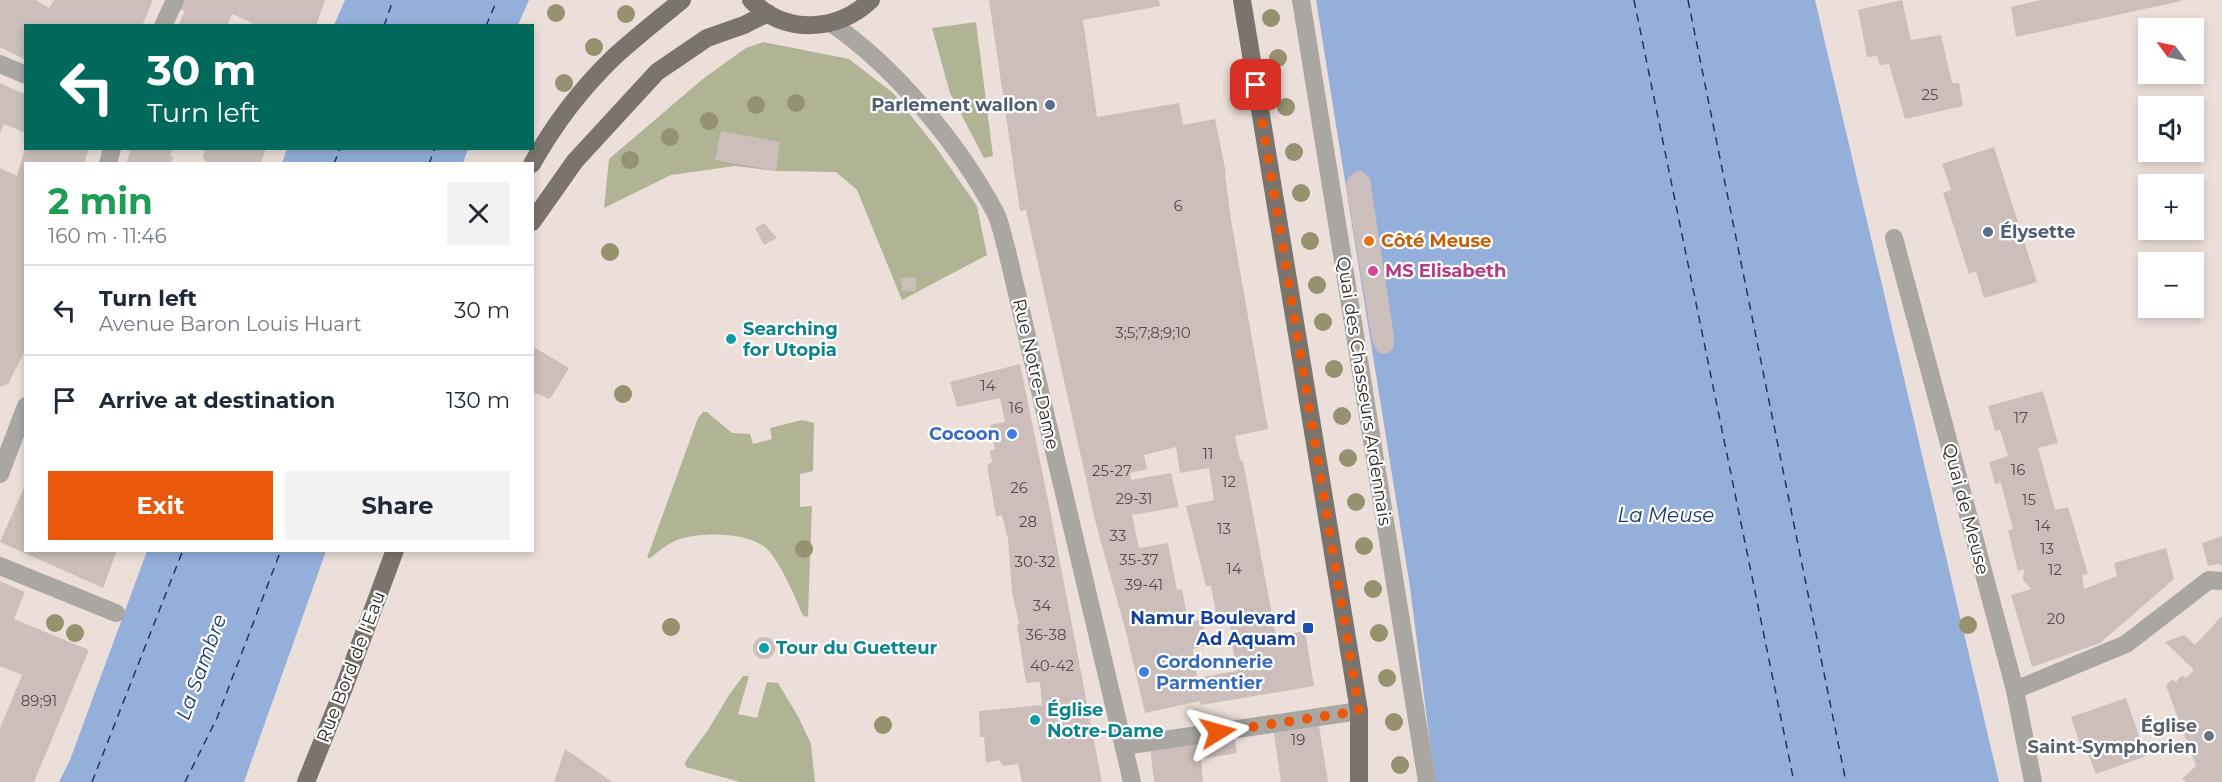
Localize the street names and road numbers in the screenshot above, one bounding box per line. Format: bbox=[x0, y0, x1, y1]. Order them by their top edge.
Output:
street label: Quai des Chasseurs Ardennais bbox=[1332, 255, 1396, 527]
street label: Rue Notre-Dame bbox=[1008, 296, 1064, 452]
street label: Quai de Meuse bbox=[1938, 441, 1994, 577]
street label: Rue Bord de l'Eau bbox=[312, 588, 390, 746]

